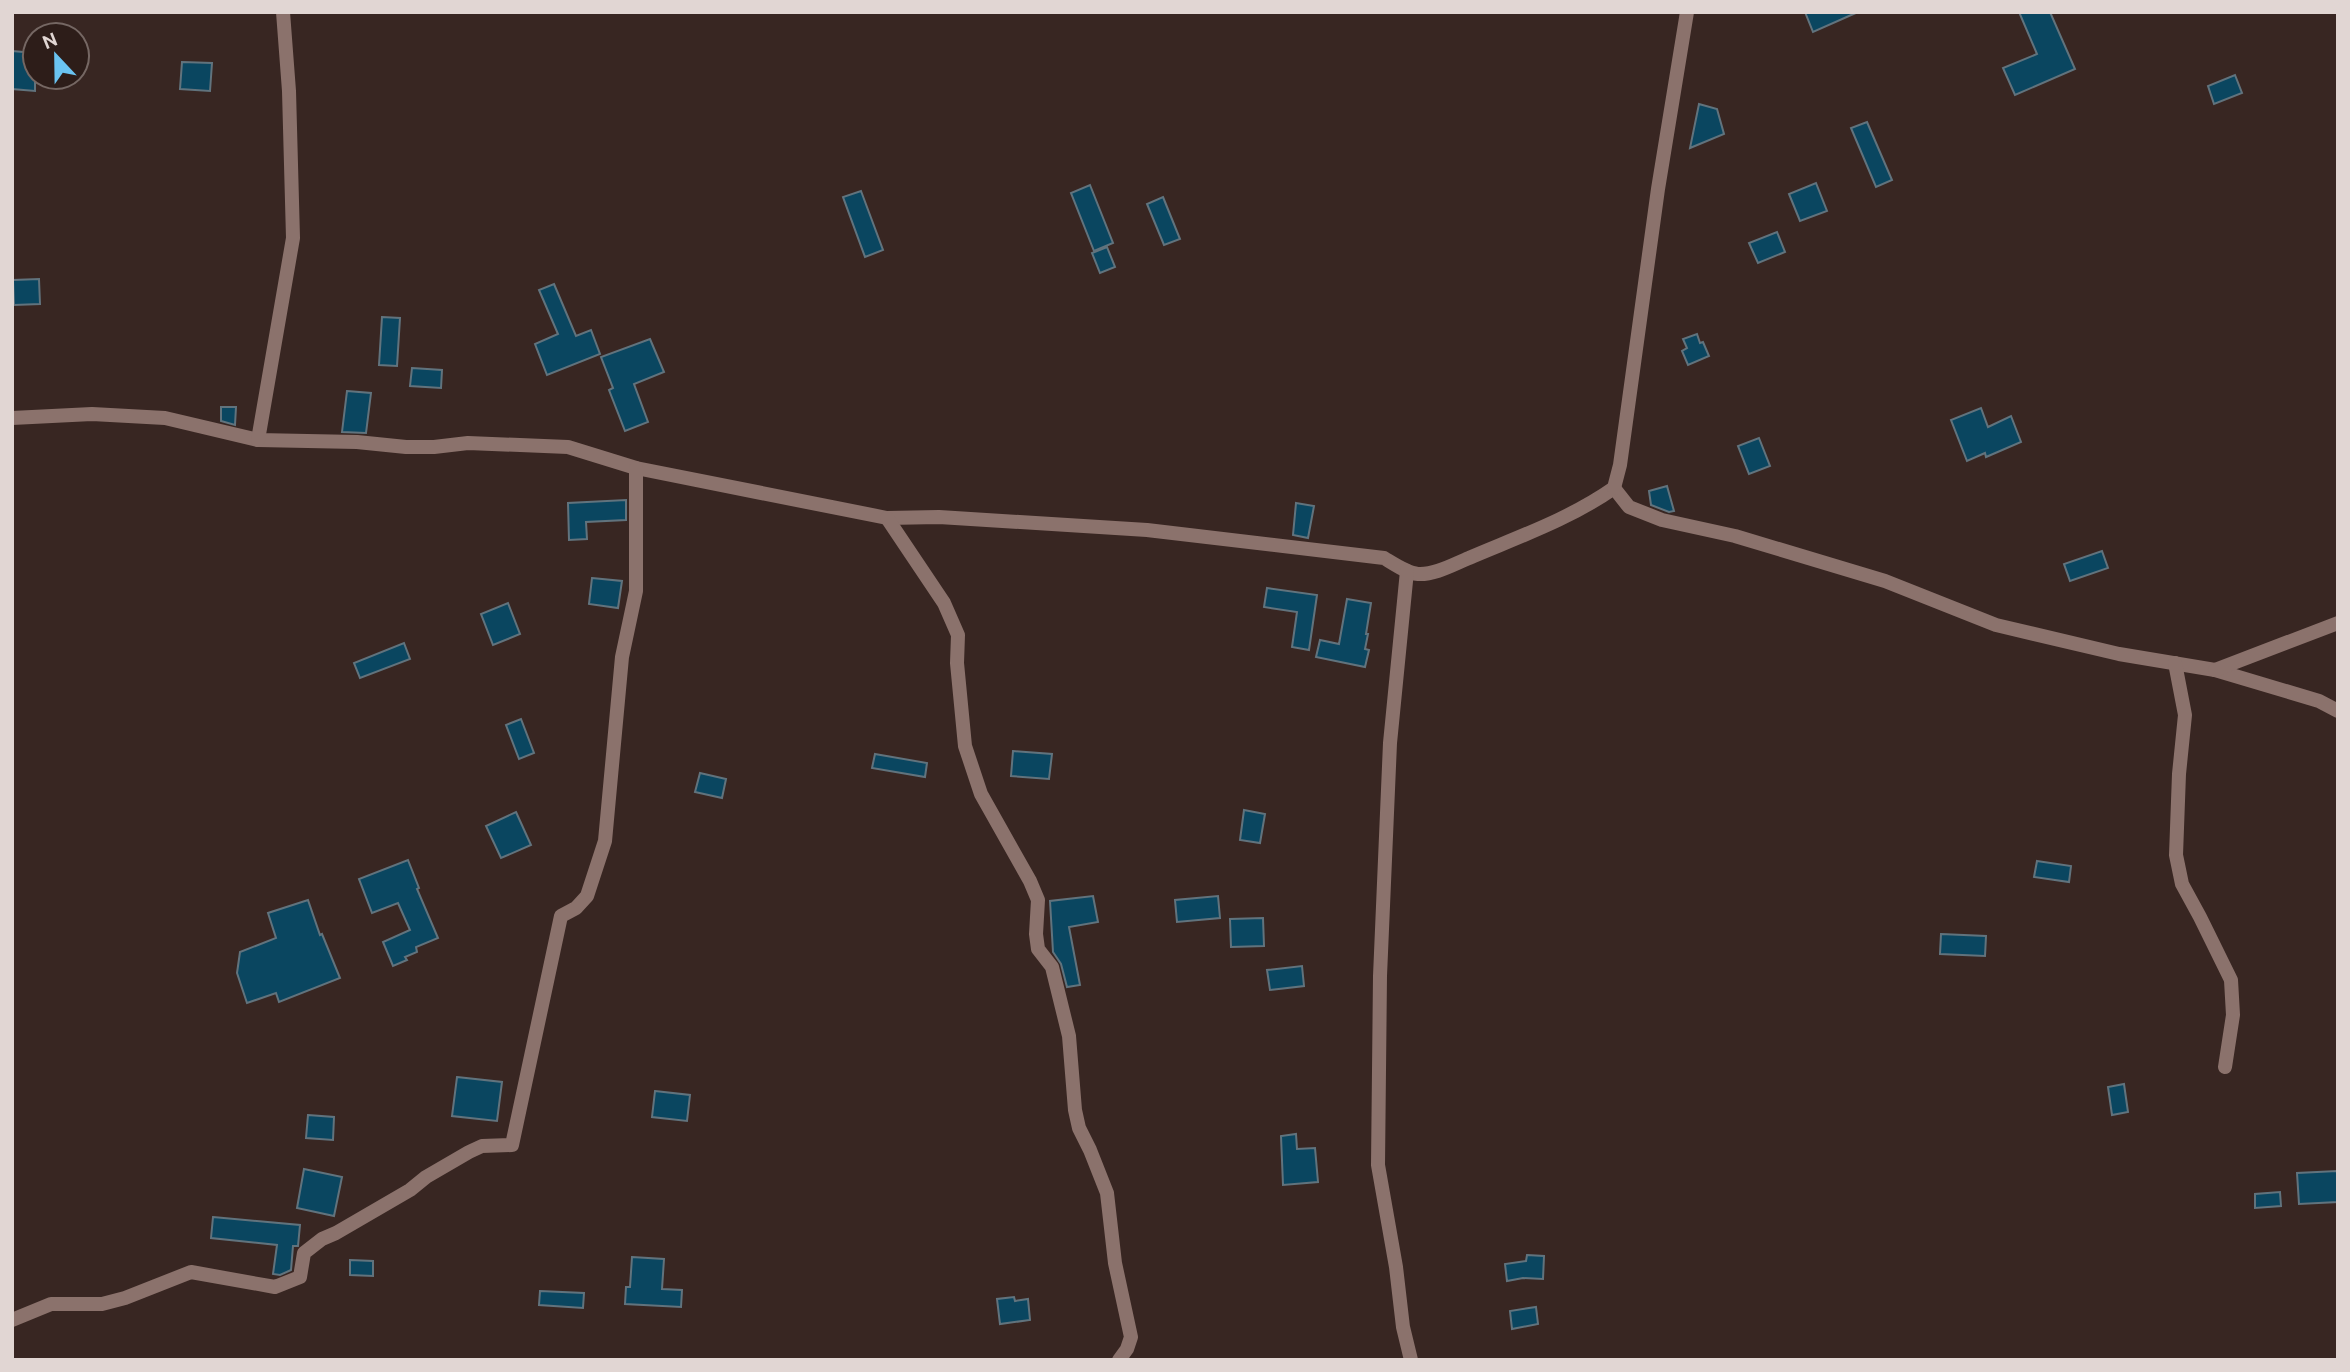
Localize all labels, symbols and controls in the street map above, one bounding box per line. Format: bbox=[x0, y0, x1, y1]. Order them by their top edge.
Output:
north arrow bbox=[21, 21, 91, 91]
text: N bbox=[39, 27, 60, 53]

